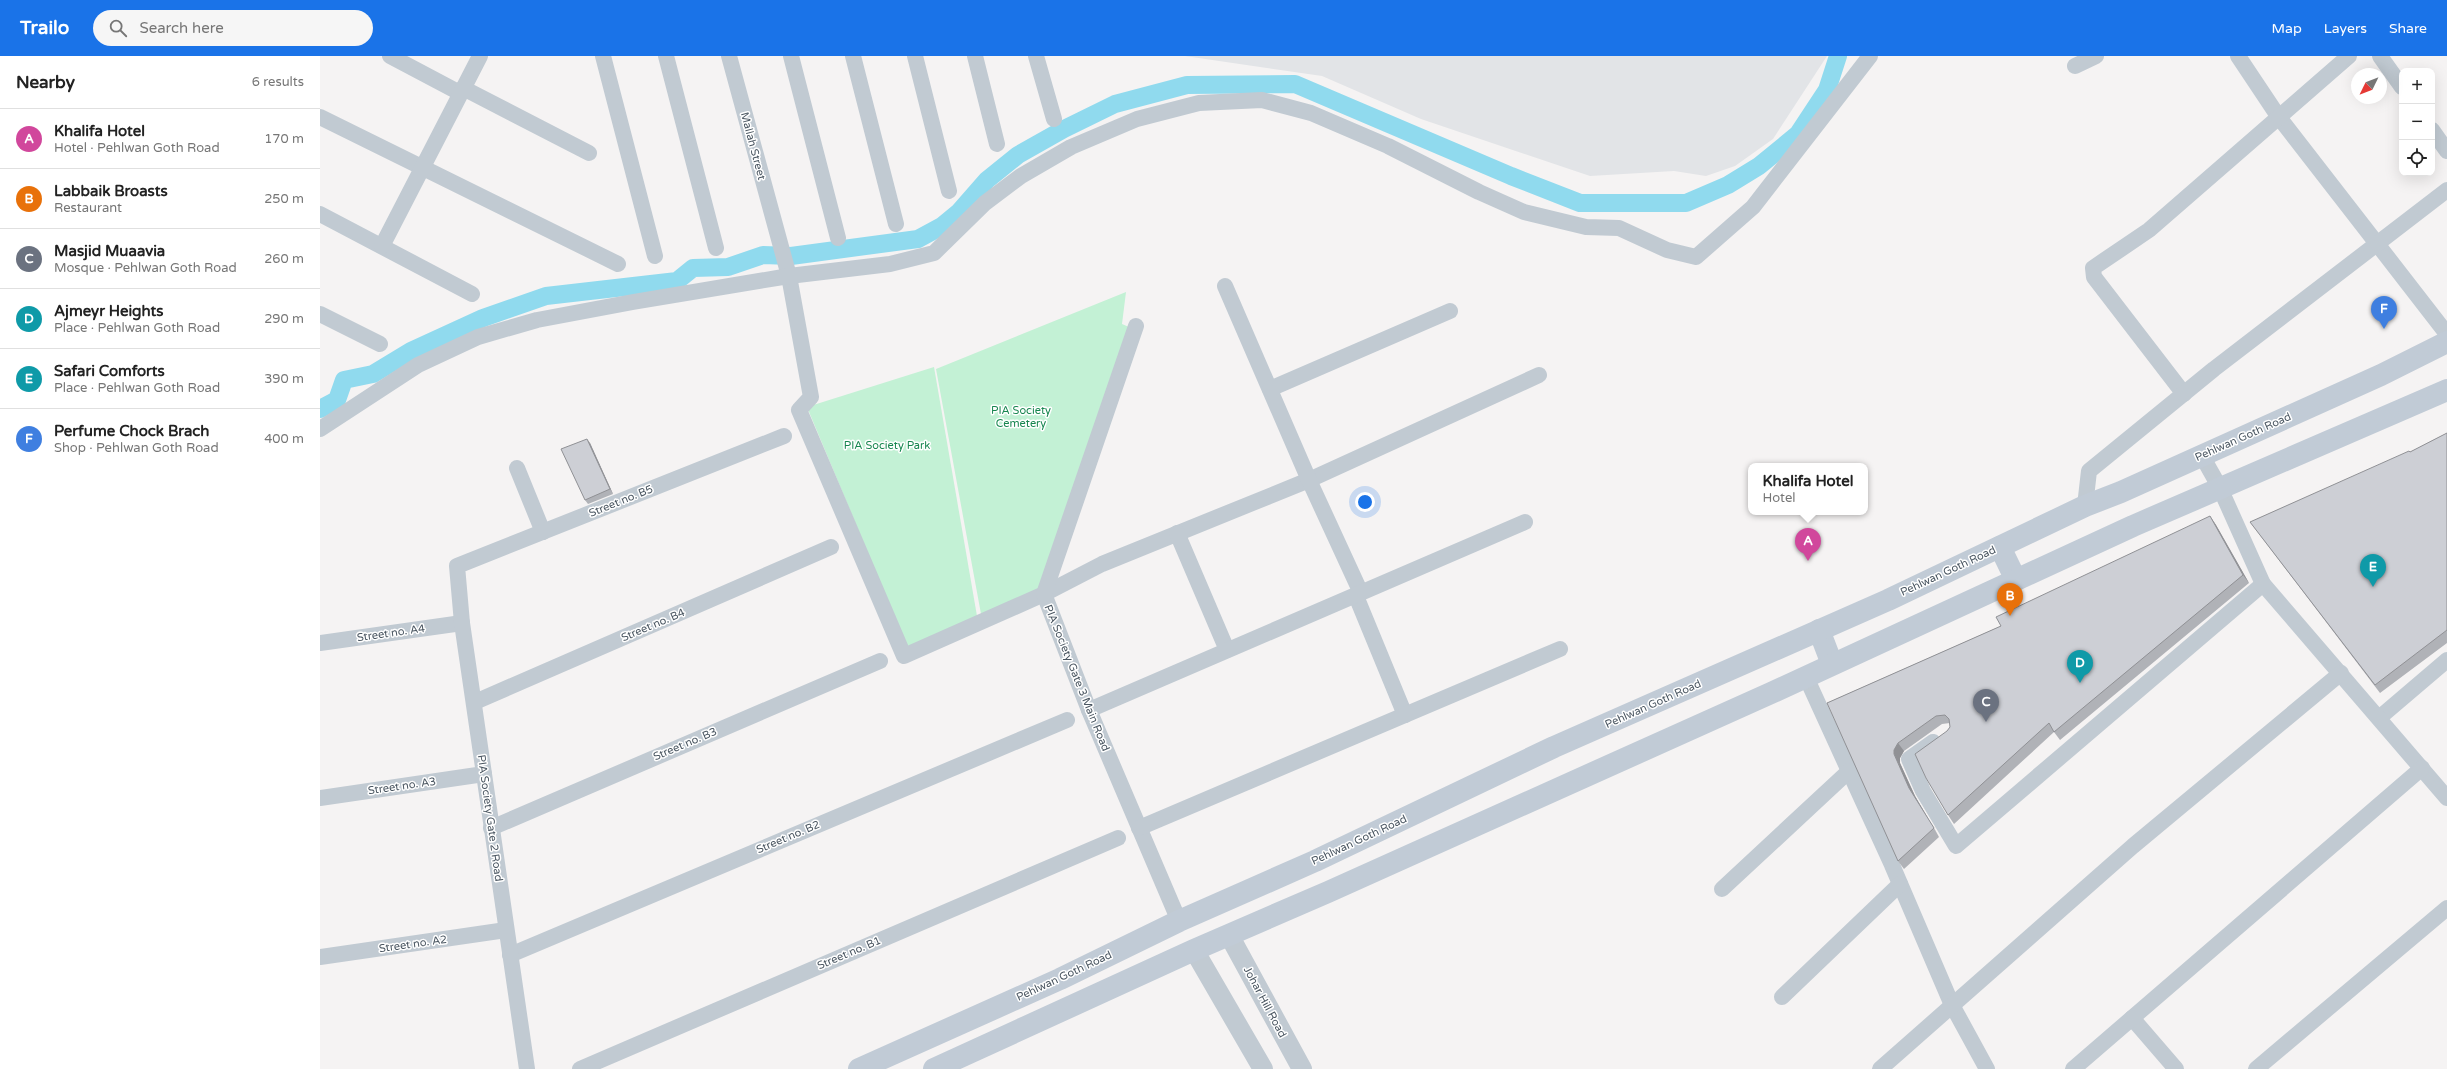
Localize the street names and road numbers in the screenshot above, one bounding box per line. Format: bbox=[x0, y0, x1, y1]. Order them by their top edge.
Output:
street label: Mallah Street bbox=[738, 111, 768, 181]
street label: Pehlwan Goth Road bbox=[2193, 410, 2293, 464]
street label: Street no. B5 bbox=[587, 482, 655, 520]
street label: Pehlwan Goth Road bbox=[1898, 543, 1998, 599]
street label: PIA Society Gate 3 Main Road bbox=[1042, 603, 1112, 753]
street label: Street no. B4 bbox=[619, 606, 687, 644]
street label: Street no. A4 bbox=[356, 622, 426, 644]
street label: Pehlwan Goth Road bbox=[1603, 677, 1703, 731]
street label: Street no. B3 bbox=[651, 725, 719, 763]
street label: PIA Society Gate 2 Road bbox=[475, 754, 505, 882]
street label: Street no. A3 bbox=[367, 775, 437, 797]
street label: Pehlwan Goth Road bbox=[1309, 812, 1409, 868]
street label: Street no. B2 bbox=[754, 818, 822, 856]
street label: Street no. A2 bbox=[378, 933, 448, 955]
street label: Street no. B1 bbox=[815, 934, 883, 972]
street label: Pehlwan Goth Road bbox=[1014, 948, 1114, 1004]
street label: Johar Hill Road bbox=[1241, 964, 1289, 1040]

